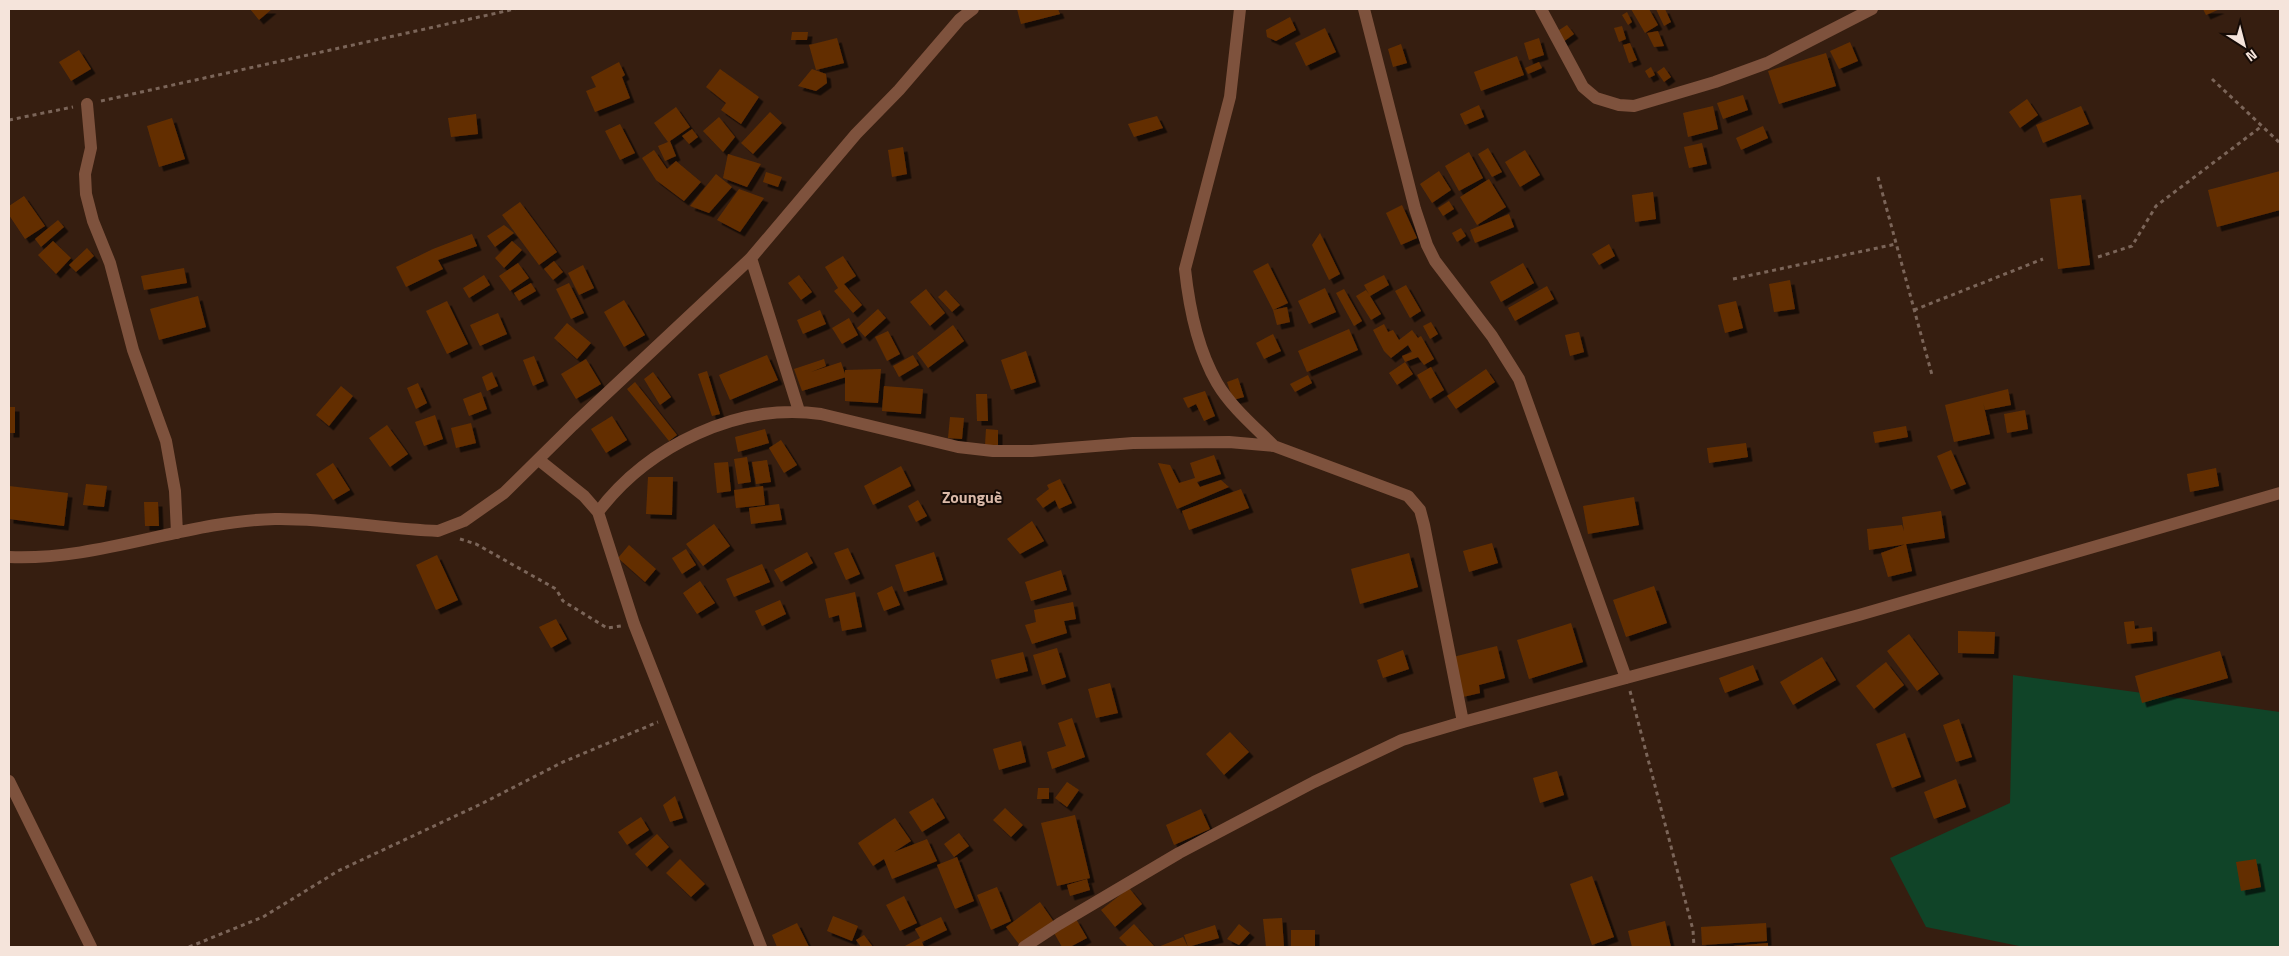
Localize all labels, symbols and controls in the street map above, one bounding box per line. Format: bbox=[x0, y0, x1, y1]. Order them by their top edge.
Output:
north arrow bbox=[2219, 20, 2269, 70]
text: N bbox=[2242, 45, 2262, 67]
district label: Zounguè bbox=[942, 485, 1002, 509]

